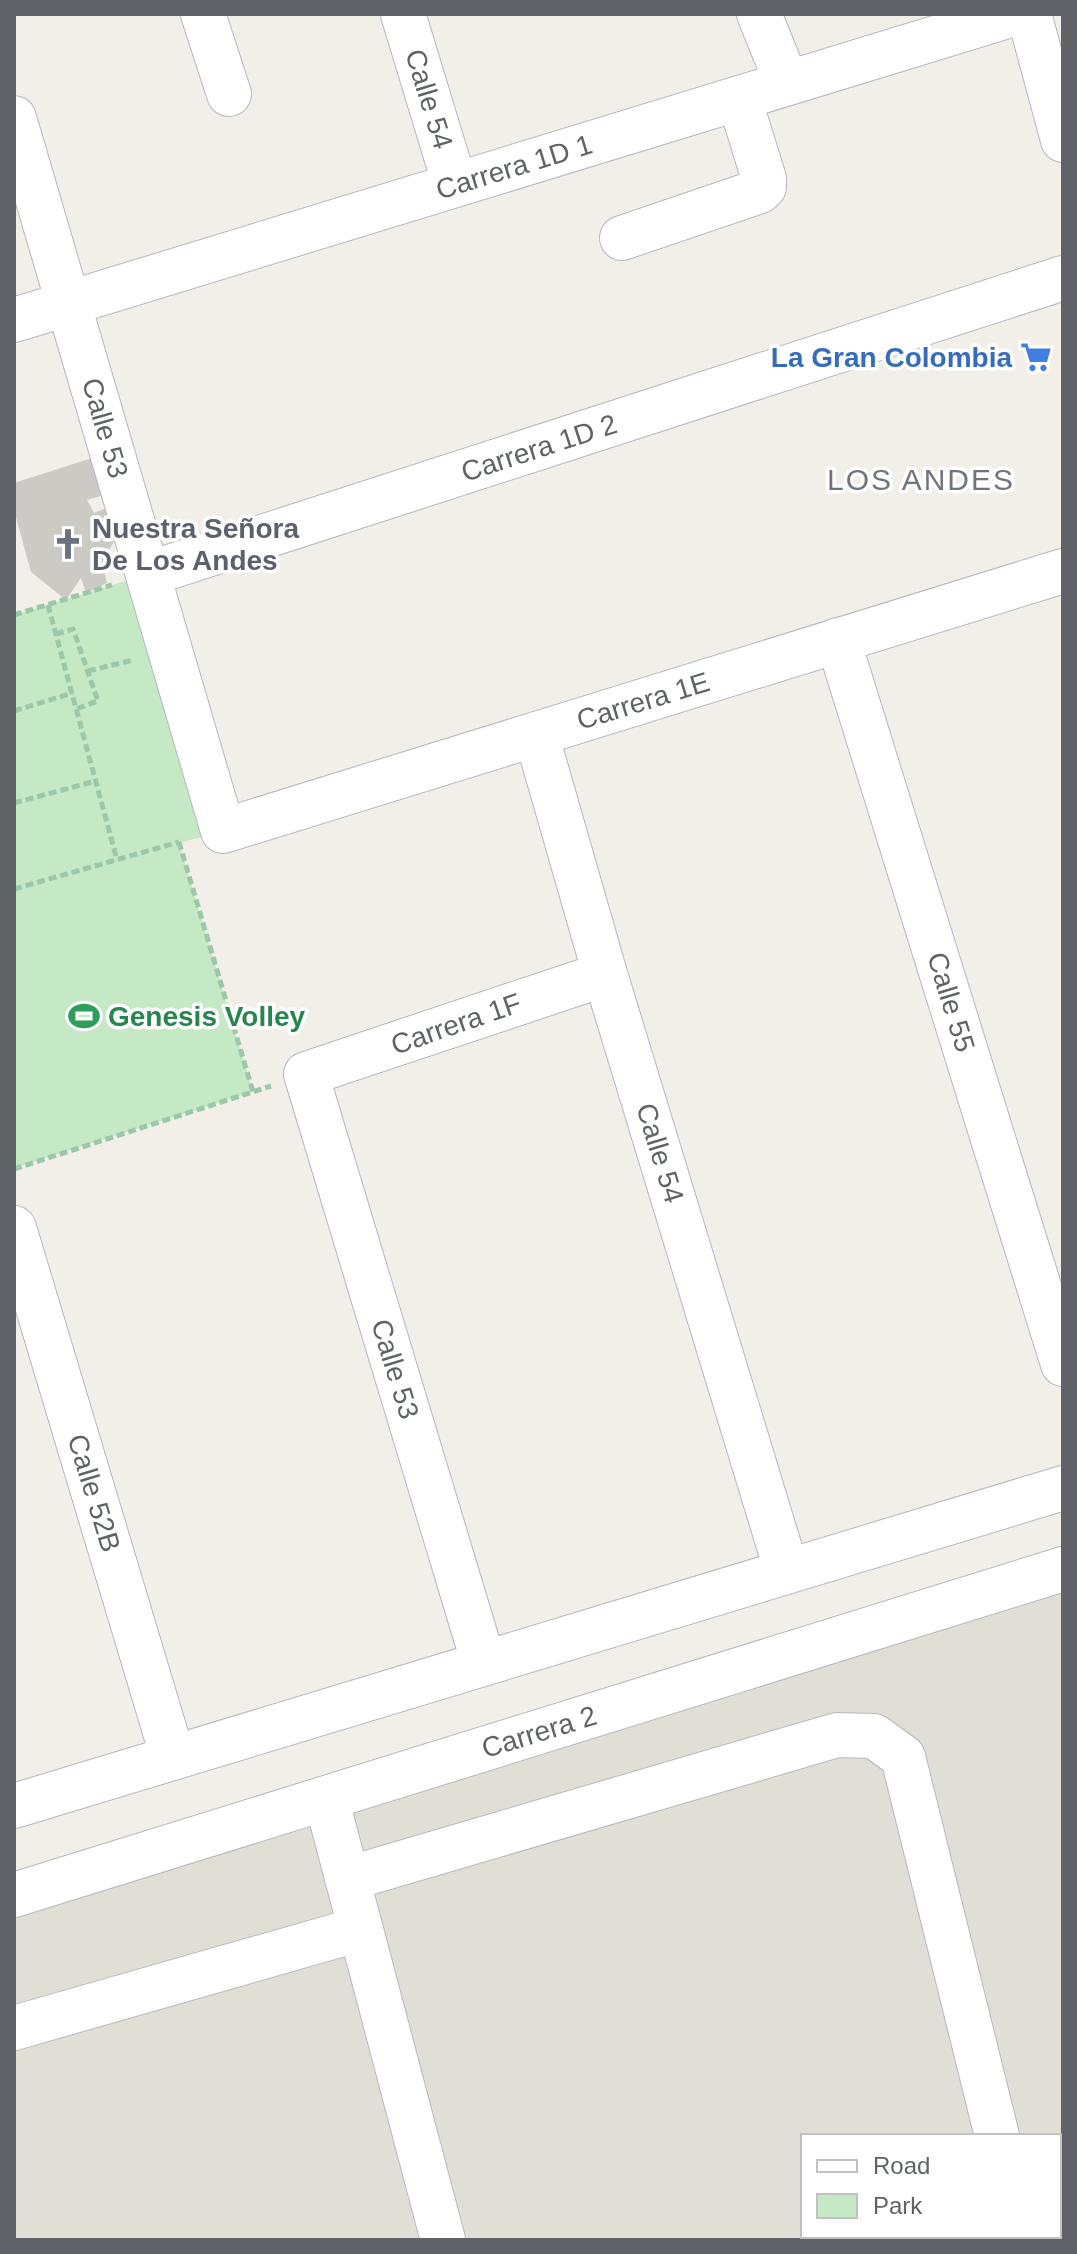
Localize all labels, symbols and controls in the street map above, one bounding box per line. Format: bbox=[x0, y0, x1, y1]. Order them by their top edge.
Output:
street label: Calle 54 bbox=[399, 45, 459, 153]
street label: Carrera 1D 1 bbox=[432, 129, 596, 205]
supermarket icon: La Gran Colombia bbox=[1019, 340, 1053, 374]
place label: La Gran Colombia bbox=[771, 342, 1012, 373]
street label: Calle 53 bbox=[76, 374, 134, 482]
street label: Carrera 1D 2 bbox=[457, 408, 621, 488]
district label: LOS ANDES bbox=[827, 463, 1015, 496]
place label: Nuestra Señora De Los Andes bbox=[92, 513, 299, 576]
church icon: Nuestra Señora De Los Andes bbox=[51, 527, 85, 561]
street label: Carrera 1E bbox=[573, 666, 713, 736]
street label: Calle 55 bbox=[921, 948, 981, 1056]
street label: Carrera 1F bbox=[387, 987, 525, 1061]
sports icon: Genesis Volley bbox=[67, 999, 101, 1033]
place label: Genesis Volley bbox=[108, 1001, 306, 1032]
street label: Calle 54 bbox=[630, 1099, 690, 1207]
street label: Calle 53 bbox=[365, 1315, 425, 1423]
street label: Calle 52B bbox=[61, 1430, 127, 1556]
street label: Carrera 2 bbox=[478, 1700, 600, 1764]
legend bbox=[801, 2134, 1061, 2238]
text: Road bbox=[873, 2152, 930, 2179]
text: Park bbox=[873, 2192, 923, 2219]

